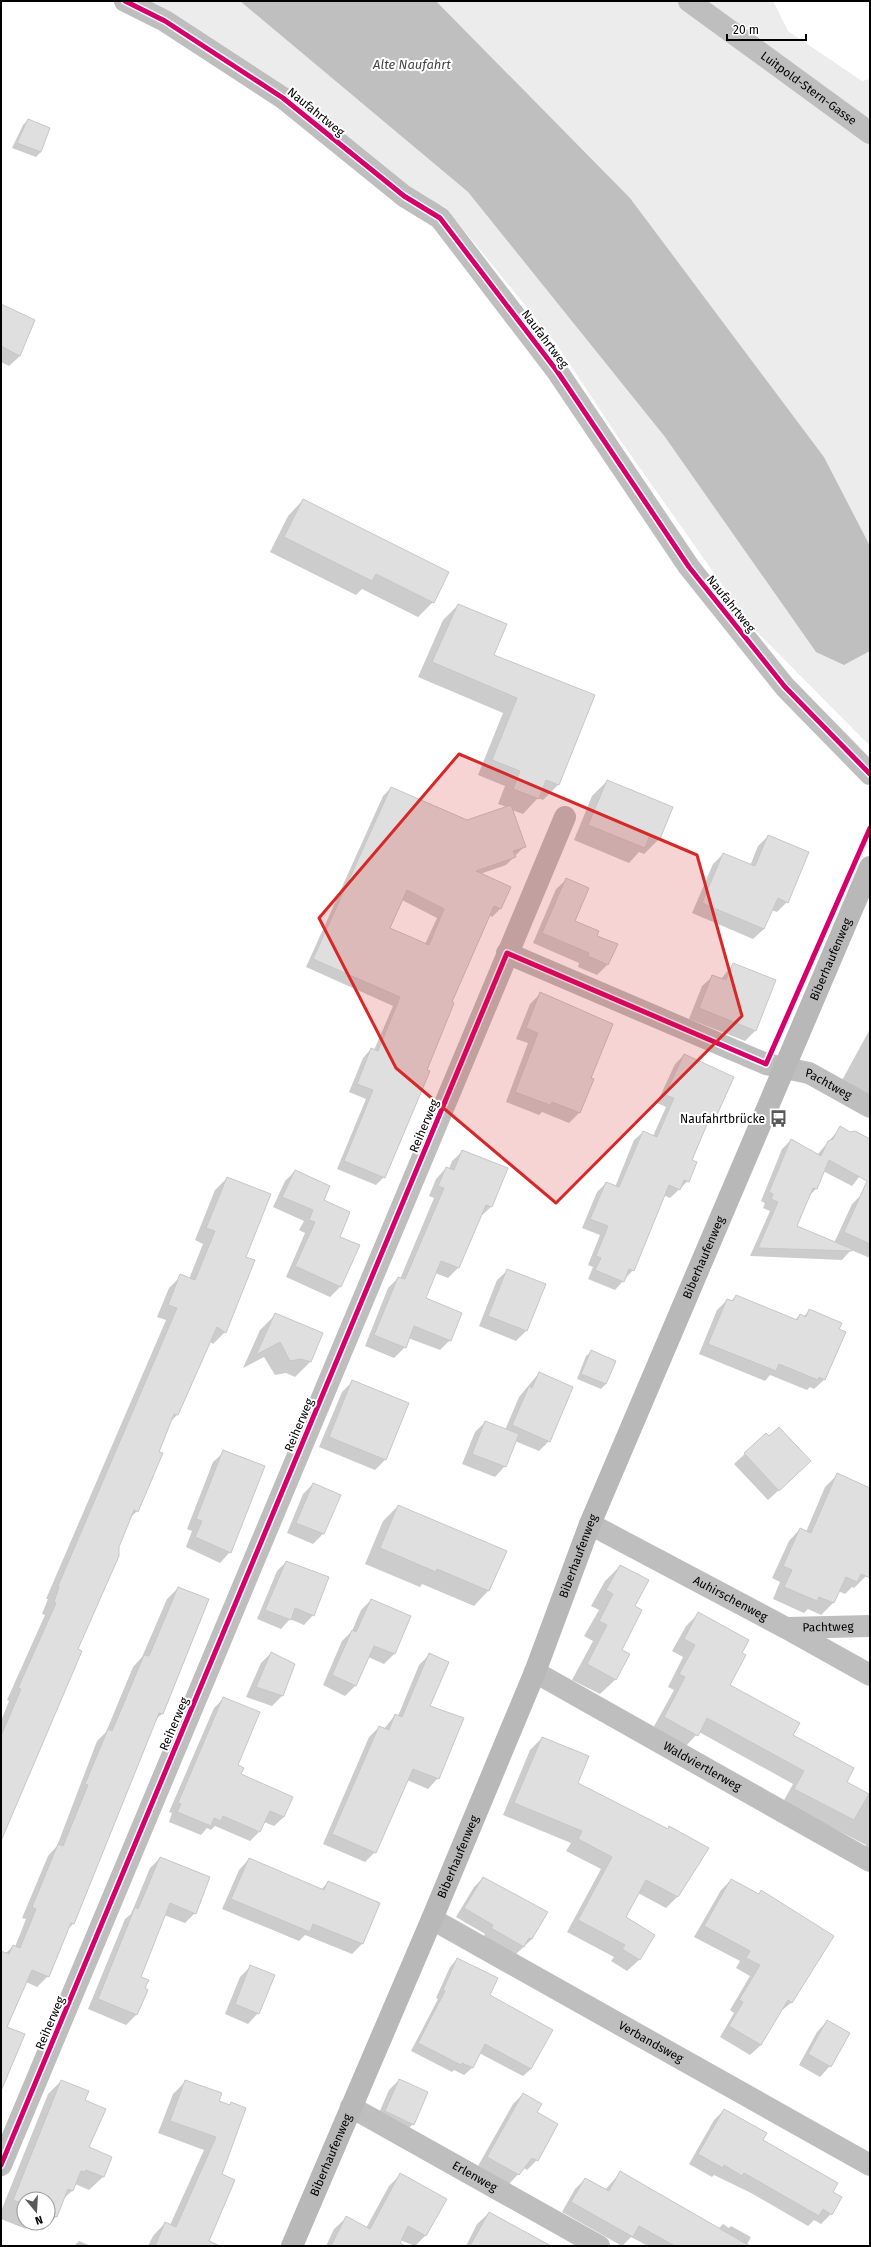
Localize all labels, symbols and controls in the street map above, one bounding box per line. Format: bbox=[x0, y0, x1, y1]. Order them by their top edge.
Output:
scale bar bbox=[727, 16, 806, 42]
text: 20 m bbox=[733, 23, 759, 37]
street label: Luitpold-Stern-Gasse bbox=[758, 49, 859, 128]
water label: Alte Naufahrt bbox=[372, 57, 451, 72]
street label: Naufahrtweg bbox=[285, 85, 348, 140]
street label: Naufahrtweg bbox=[519, 307, 572, 372]
street label: Naufahrtweg bbox=[704, 573, 759, 636]
street label: Biberhaufenweg bbox=[807, 915, 855, 1003]
street label: Pachtweg bbox=[804, 1065, 855, 1103]
street label: Reiherweg bbox=[406, 1097, 442, 1155]
bus stop icon: Naufahrtbrücke bbox=[768, 1109, 788, 1129]
place label: Naufahrtbrücke bbox=[680, 1112, 765, 1126]
street label: Biberhaufenweg bbox=[680, 1213, 728, 1301]
street label: Reiherweg bbox=[281, 1396, 317, 1454]
street label: Biberhaufenweg bbox=[556, 1511, 601, 1600]
street label: Auhirschenweg bbox=[691, 1573, 771, 1624]
street label: Pachtweg bbox=[802, 1619, 855, 1635]
street label: Reiherweg bbox=[156, 1695, 192, 1753]
street label: Waldviertlerweg bbox=[661, 1739, 744, 1794]
street label: Biberhaufenweg bbox=[434, 1813, 482, 1900]
street label: Reiherweg bbox=[32, 1994, 68, 2052]
street label: Verbandsweg bbox=[616, 2018, 686, 2066]
street label: Biberhaufenweg bbox=[307, 2111, 355, 2198]
street label: Erlenweg bbox=[450, 2158, 501, 2195]
north arrow bbox=[16, 2191, 56, 2231]
text: N bbox=[33, 2213, 44, 2227]

